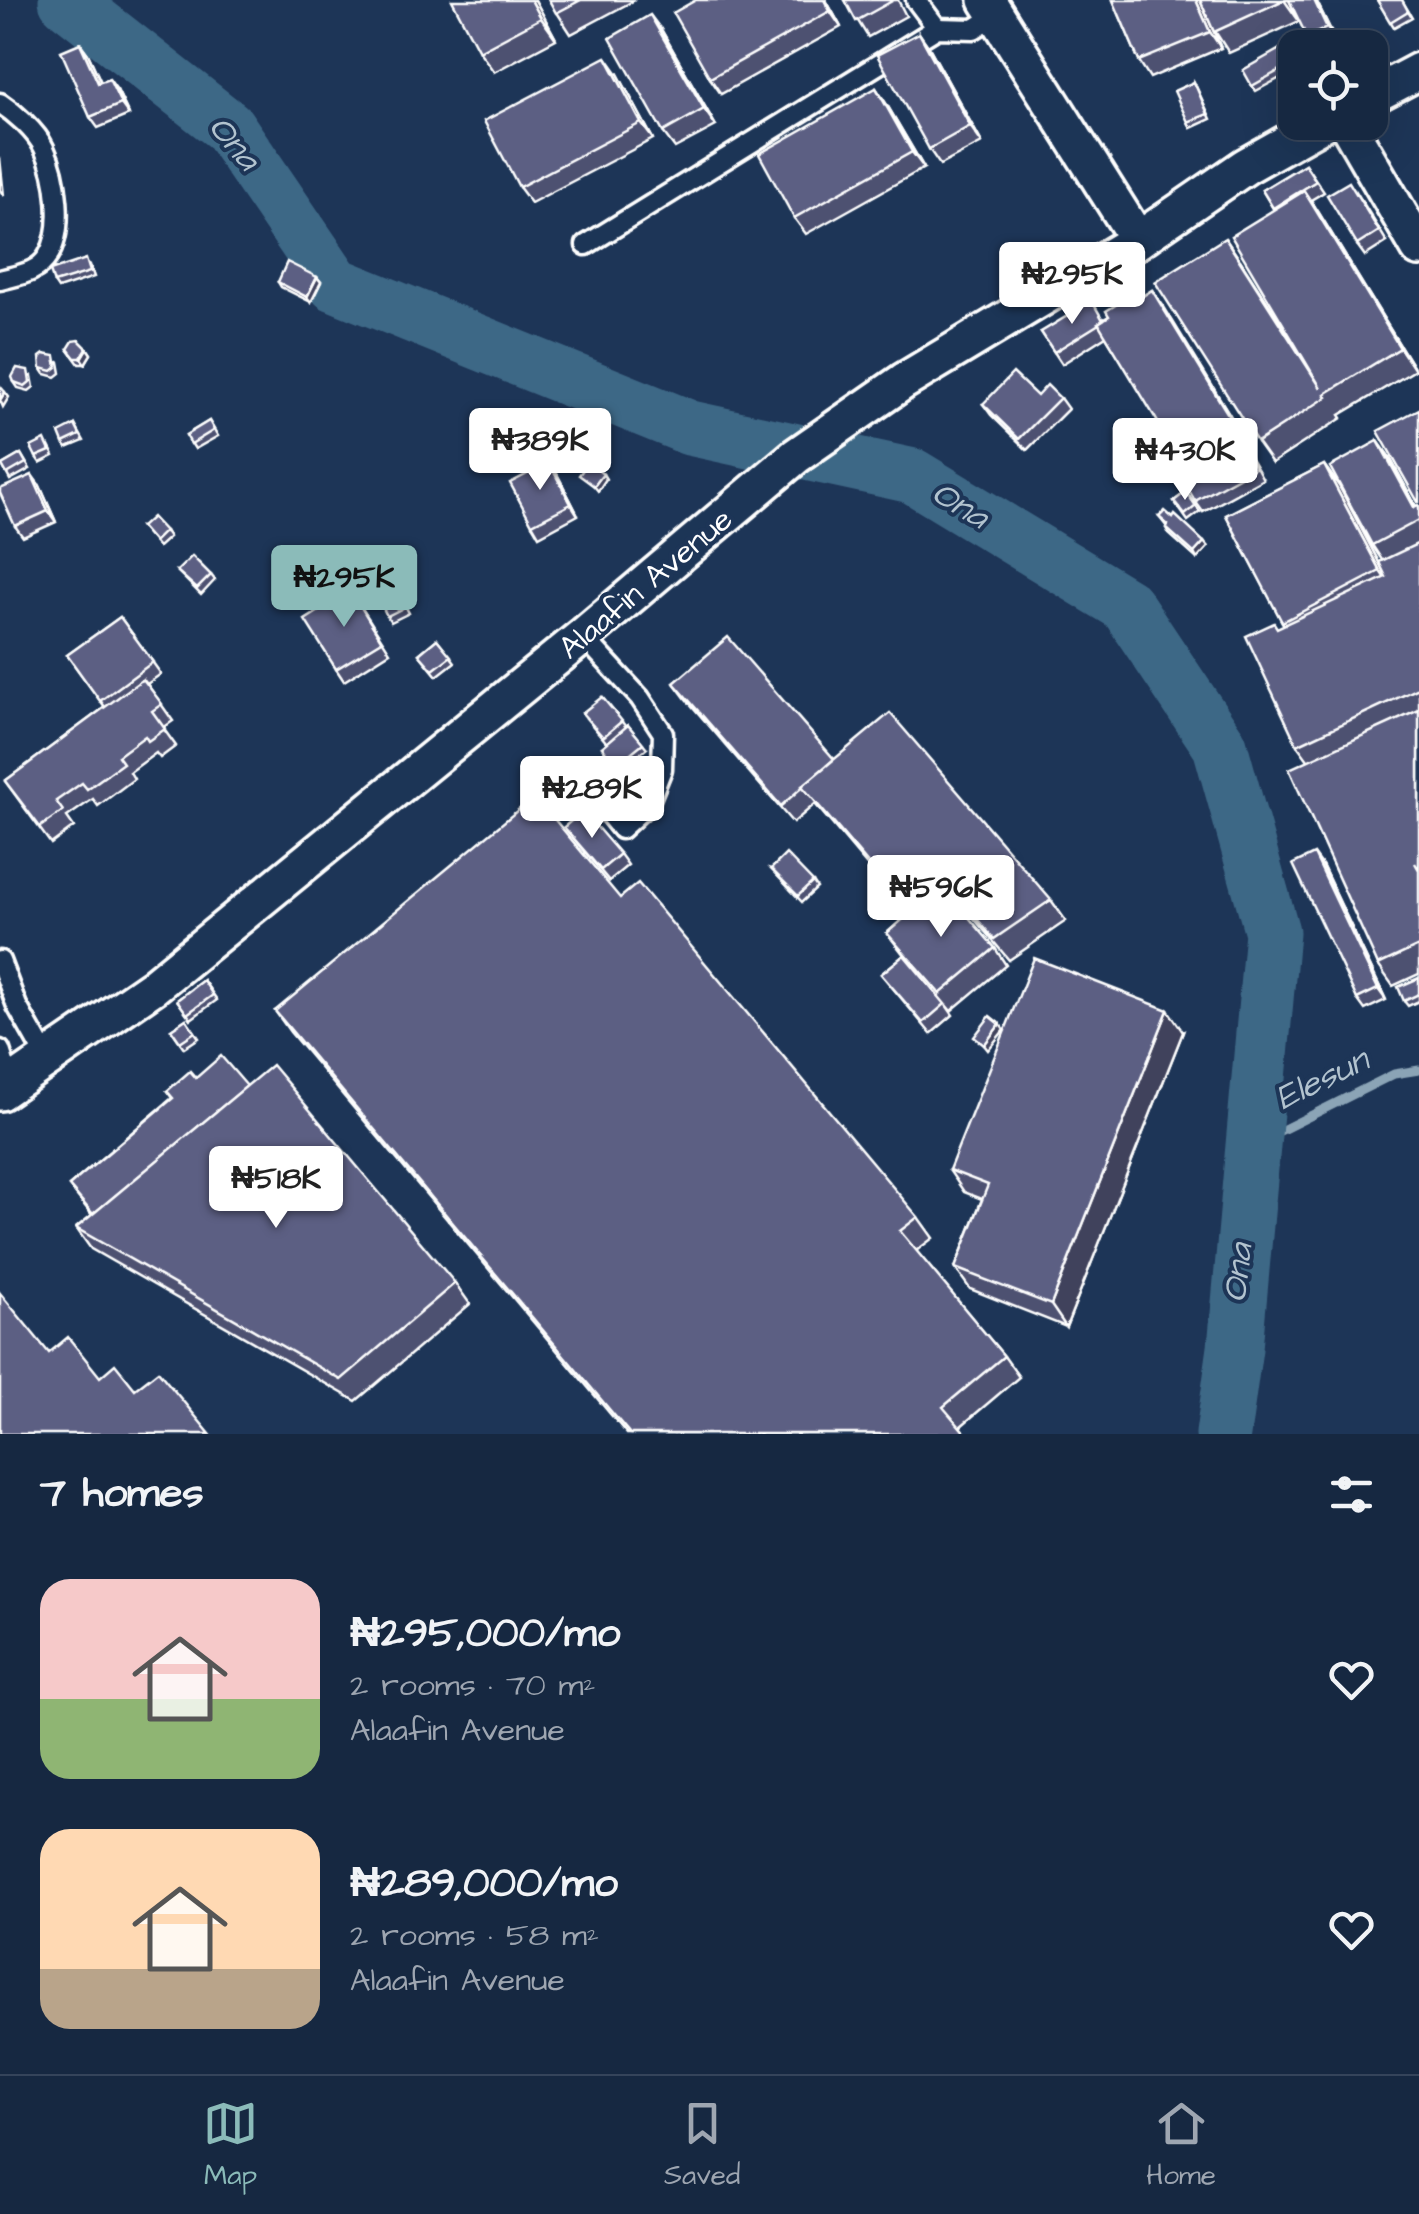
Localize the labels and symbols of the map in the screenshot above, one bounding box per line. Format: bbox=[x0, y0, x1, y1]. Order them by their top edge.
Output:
water label: Ona bbox=[196, 105, 273, 183]
pin: ₦295K bbox=[1002, 242, 1142, 327]
pin: ₦389K bbox=[470, 408, 610, 493]
pin: ₦430K bbox=[1115, 418, 1255, 503]
water label: Ona bbox=[922, 469, 1000, 542]
street label: Alaafin Avenue bbox=[549, 498, 743, 670]
pin: ₦295K bbox=[274, 545, 414, 630]
pin: ₦289K bbox=[522, 756, 662, 841]
pin: ₦596K bbox=[871, 855, 1011, 940]
water label: Elesun bbox=[1267, 1034, 1379, 1123]
pin: ₦518K bbox=[206, 1146, 346, 1231]
water label: Ona bbox=[1211, 1239, 1266, 1305]

